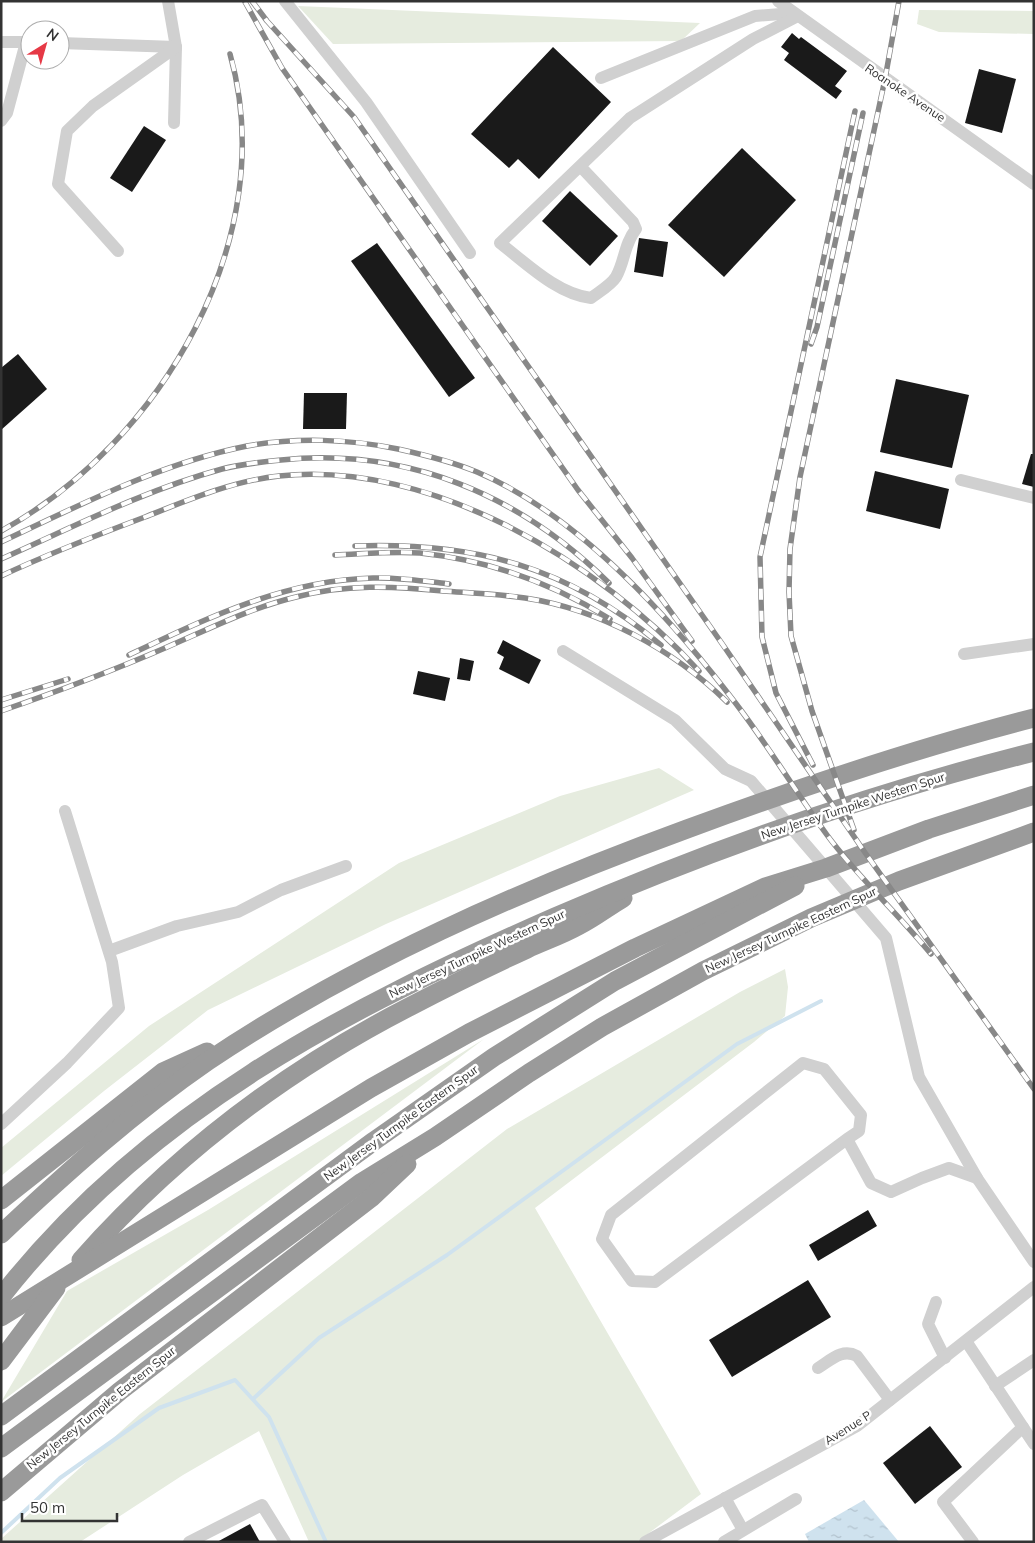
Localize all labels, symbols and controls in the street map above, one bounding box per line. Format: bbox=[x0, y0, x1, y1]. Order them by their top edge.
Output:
north arrow bbox=[20, 20, 70, 70]
text: N bbox=[43, 24, 62, 45]
street label: Roanoke Avenue bbox=[862, 60, 948, 125]
street label: New Jersey Turnpike Western Spur bbox=[759, 768, 947, 842]
street label: New Jersey Turnpike Eastern Spur bbox=[703, 883, 879, 976]
street label: New Jersey Turnpike Western Spur bbox=[386, 906, 568, 1001]
street label: New Jersey Turnpike Eastern Spur bbox=[321, 1061, 481, 1184]
street label: New Jersey Turnpike Eastern Spur bbox=[23, 1342, 179, 1472]
street label: Avenue P bbox=[821, 1407, 874, 1448]
scale bar bbox=[22, 1490, 118, 1522]
text: 50 m bbox=[30, 1498, 65, 1517]

